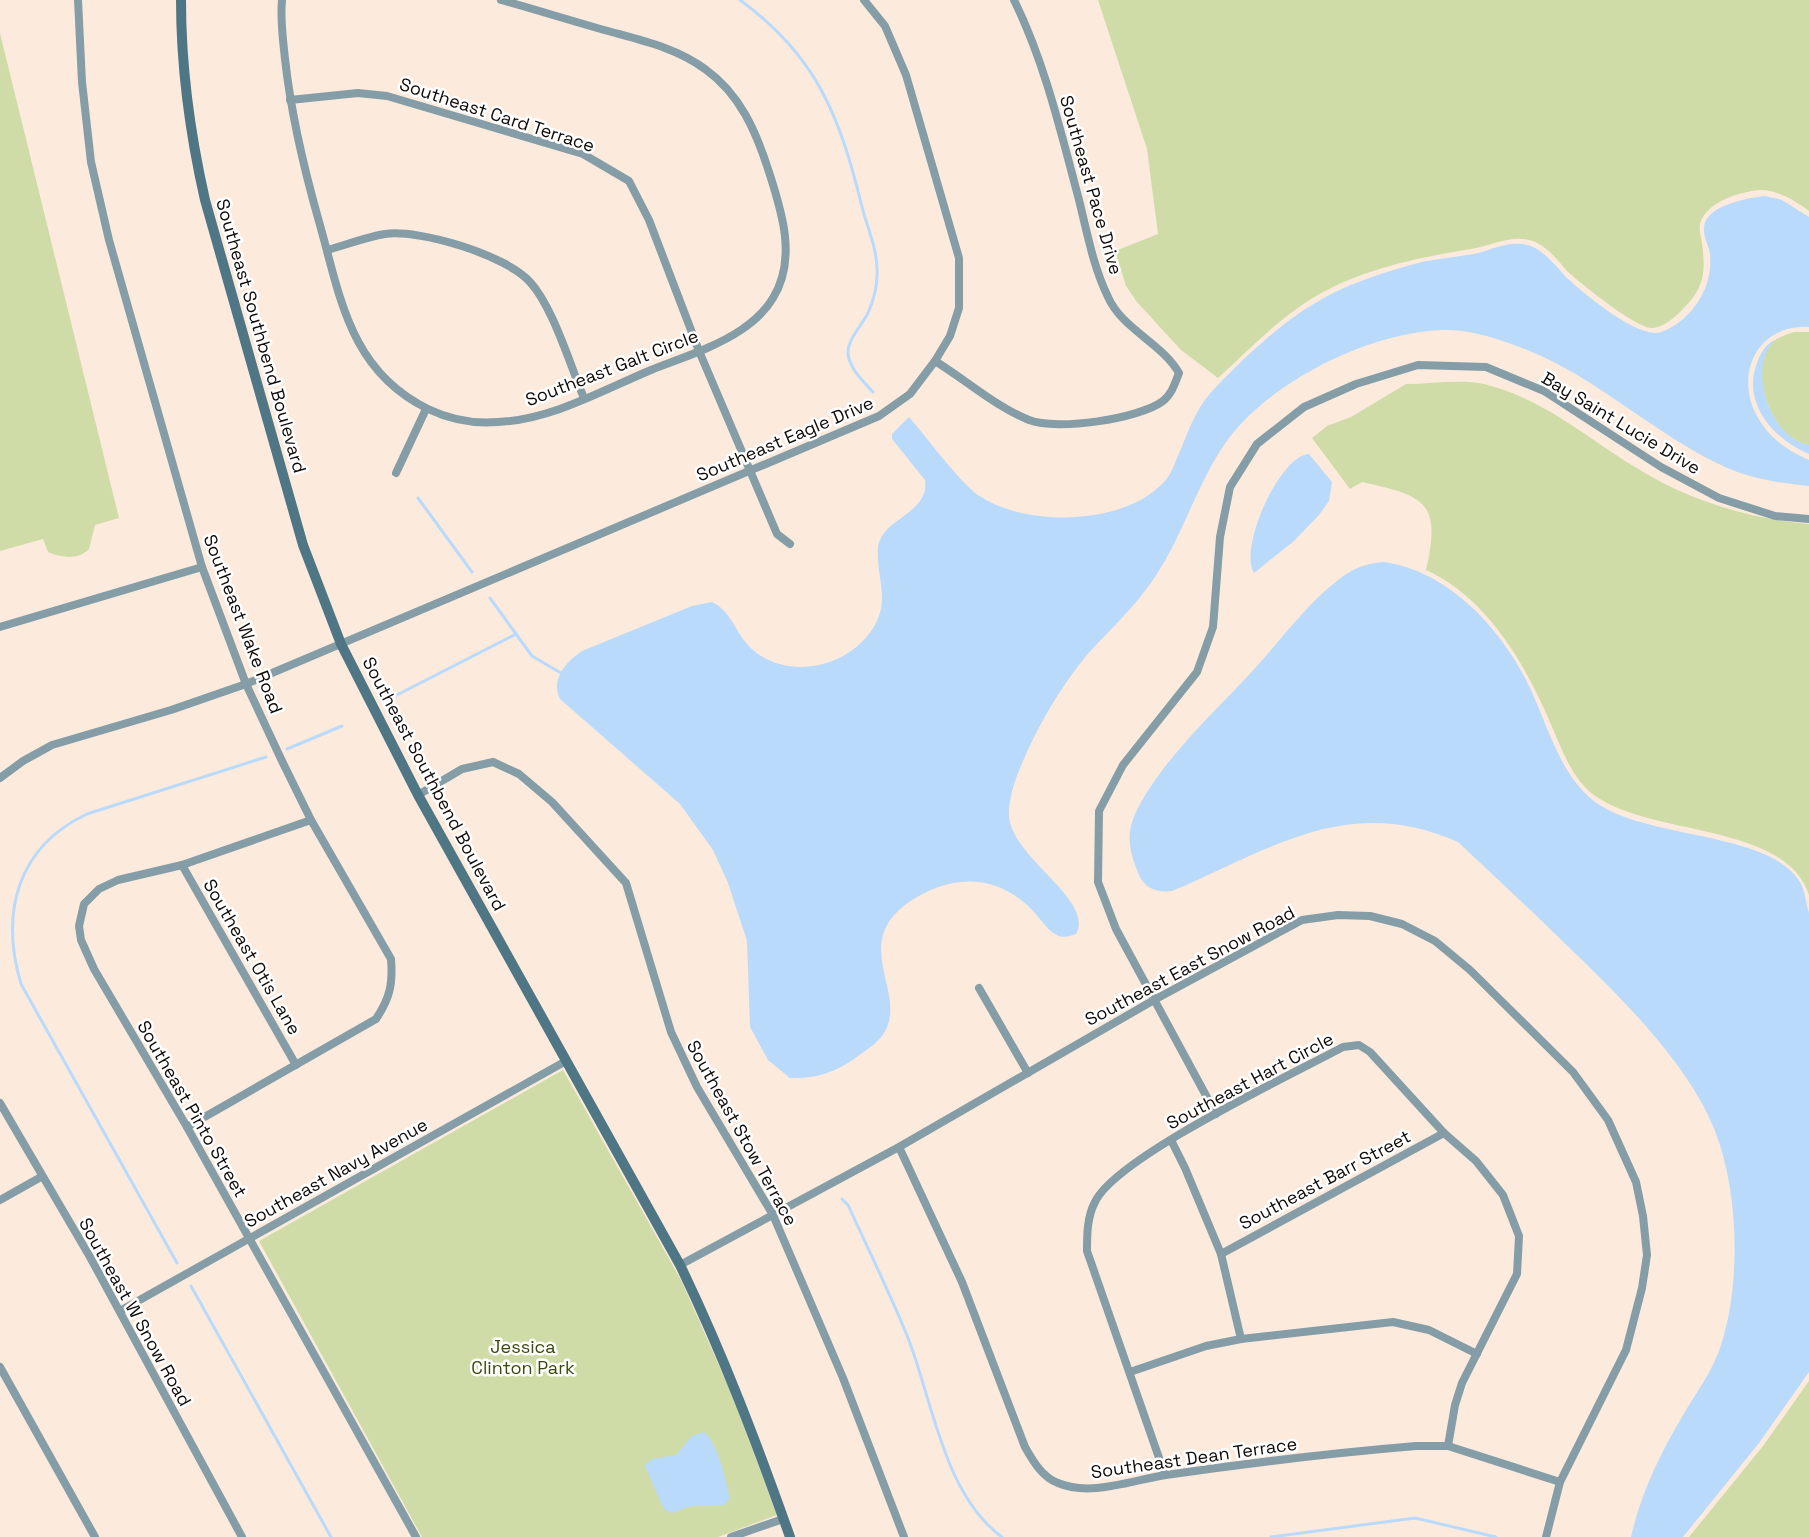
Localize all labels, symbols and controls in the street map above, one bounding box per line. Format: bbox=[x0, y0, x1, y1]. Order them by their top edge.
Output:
street label: Southeast Card Terrace bbox=[397, 72, 598, 157]
street label: Southeast Pace Drive bbox=[1055, 93, 1128, 277]
street label: Southeast Southbend Boulevard bbox=[211, 196, 312, 476]
street label: Southeast Galt Circle bbox=[522, 324, 702, 411]
street label: Bay Saint Lucie Drive bbox=[1538, 366, 1705, 479]
street label: Southeast Eagle Drive bbox=[693, 391, 877, 486]
street label: Southeast Wake Road bbox=[199, 531, 288, 717]
street label: Southeast Southbend Boulevard bbox=[358, 653, 511, 915]
street label: Southeast Otis Lane bbox=[198, 875, 306, 1039]
street label: Southeast East Snow Road bbox=[1081, 900, 1299, 1031]
street label: Southeast Pinto Street bbox=[132, 1016, 252, 1201]
street label: Southeast Hart Circle bbox=[1162, 1027, 1337, 1134]
street label: Southeast Stow Terrace bbox=[682, 1036, 803, 1229]
street label: Southeast Navy Avenue bbox=[240, 1113, 431, 1233]
street label: Southeast Barr Street bbox=[1235, 1125, 1415, 1235]
street label: Southeast W Snow Road bbox=[74, 1213, 197, 1410]
park label: Jessica Clinton Park bbox=[471, 1335, 575, 1379]
street label: Southeast Dean Terrace bbox=[1089, 1432, 1299, 1483]

